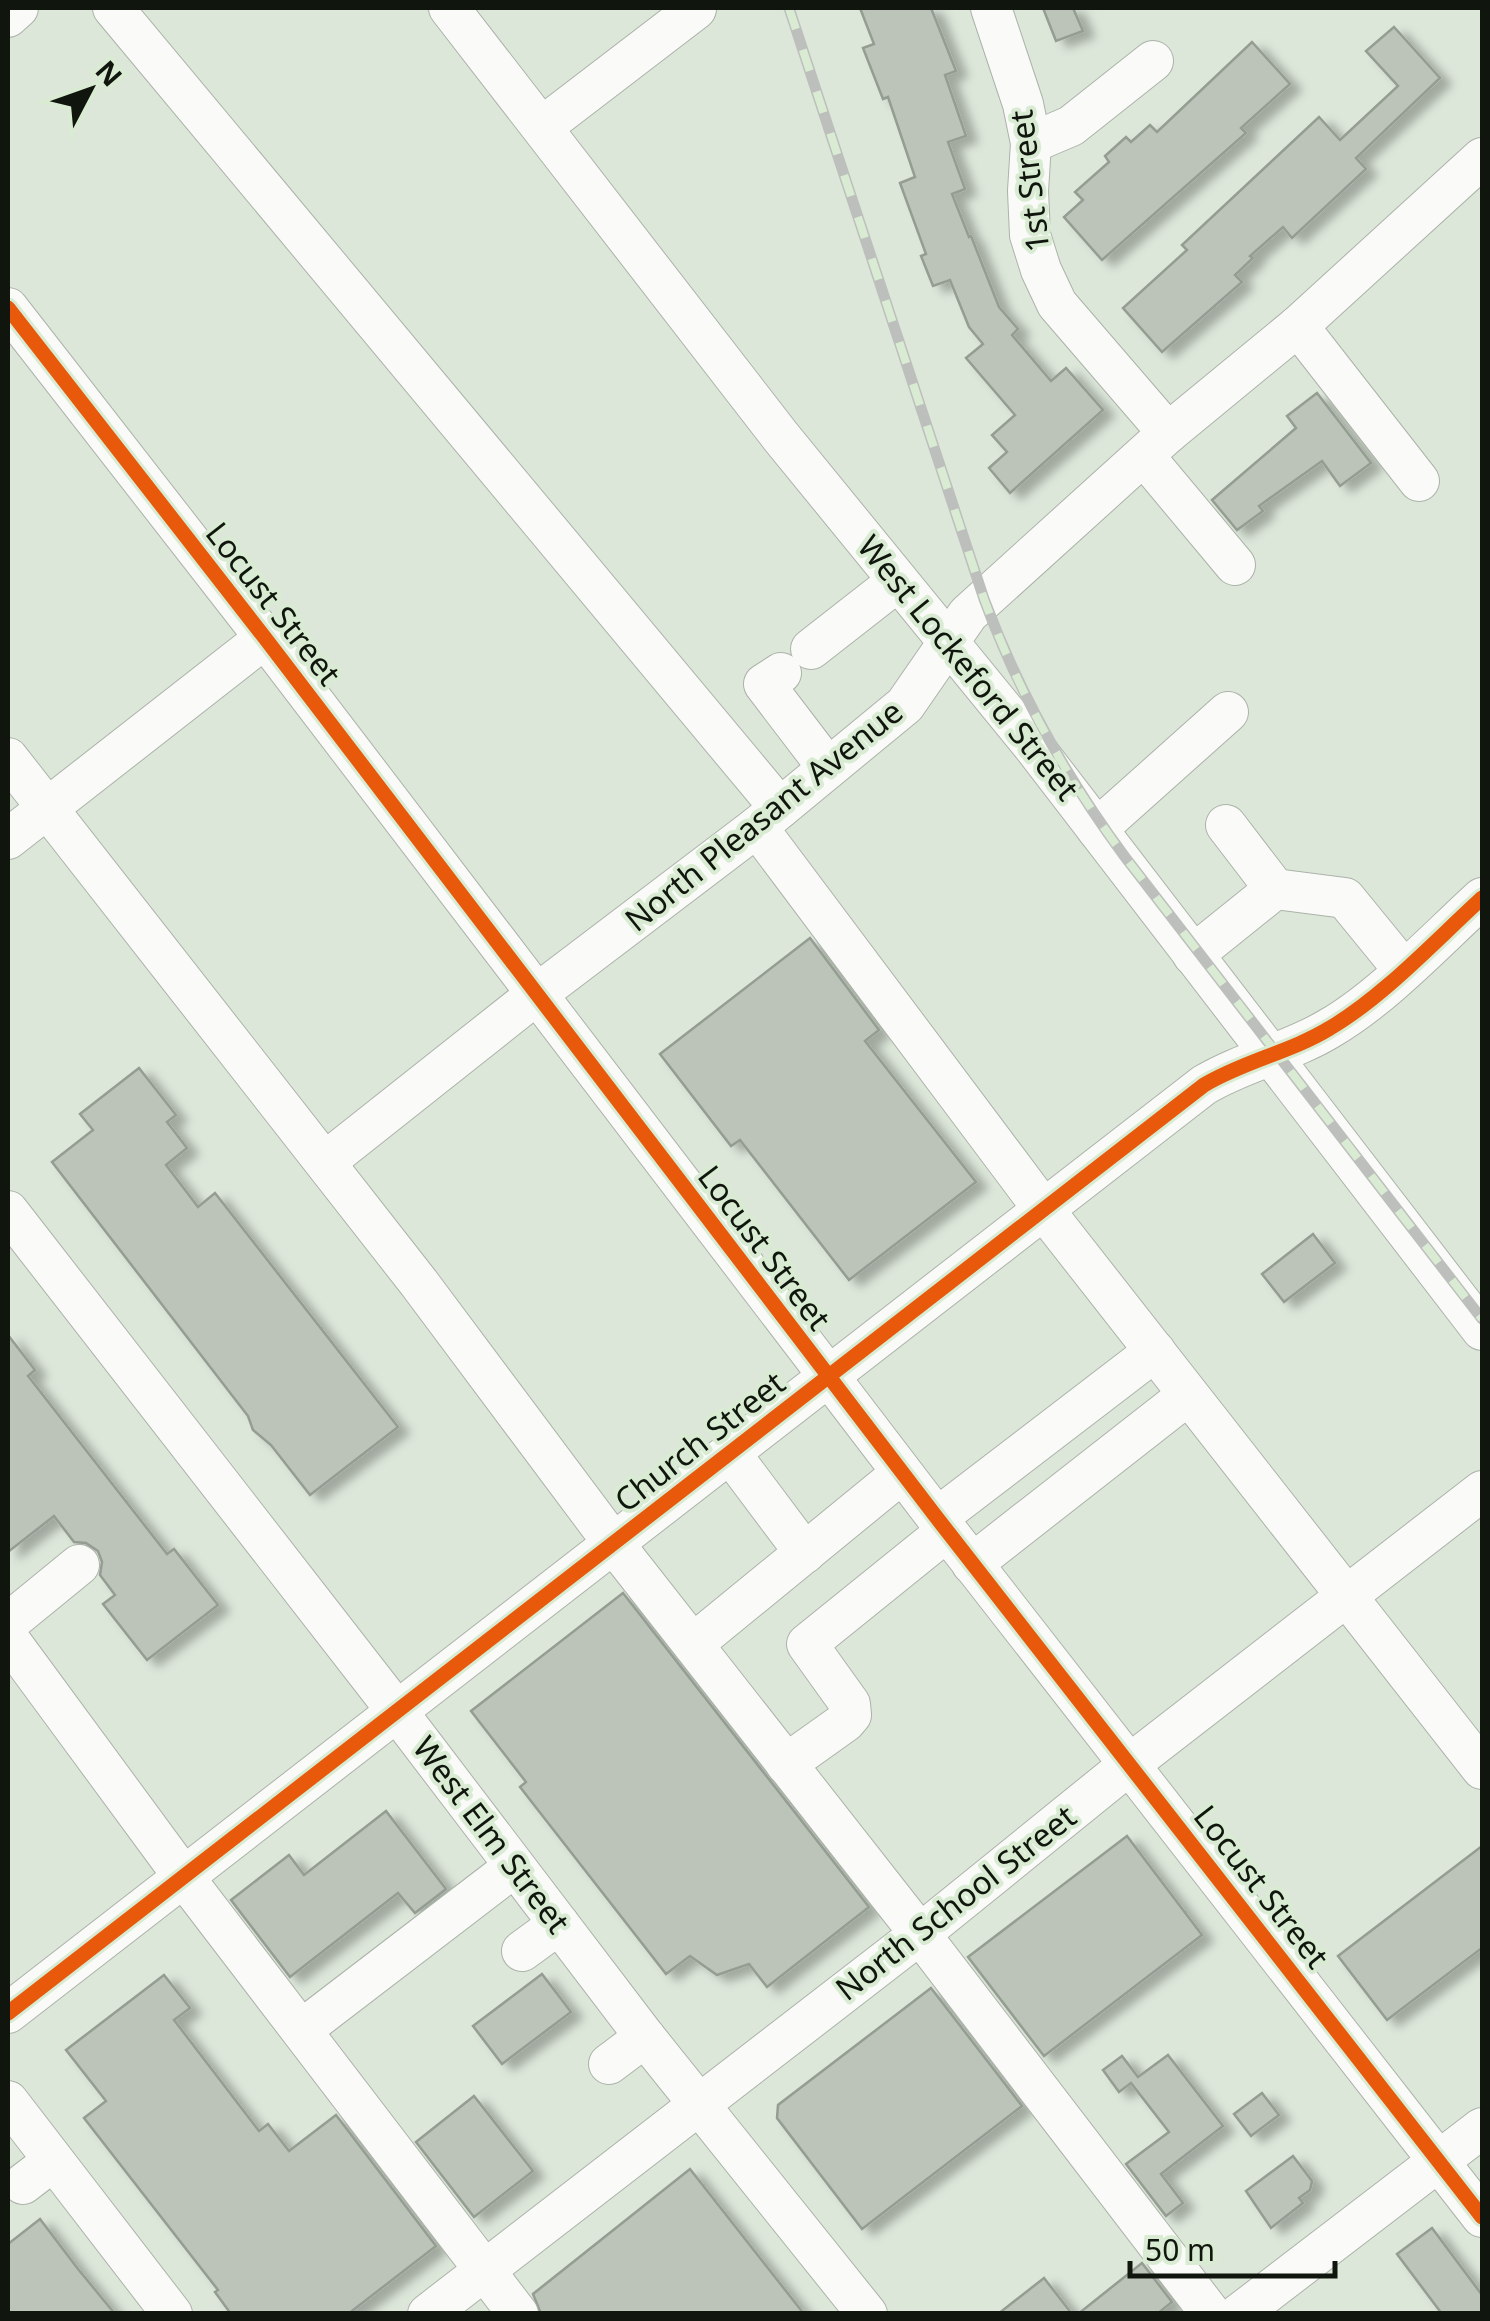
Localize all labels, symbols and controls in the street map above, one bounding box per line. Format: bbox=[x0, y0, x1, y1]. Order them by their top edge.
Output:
north arrow bbox=[40, 40, 140, 140]
text: N bbox=[88, 52, 131, 94]
street label: 1st Street bbox=[998, 108, 1059, 255]
street label: Locust Street bbox=[197, 513, 351, 693]
street label: West Lockeford Street bbox=[849, 526, 1089, 809]
street label: North Pleasant Avenue bbox=[615, 689, 911, 940]
street label: Locust Street bbox=[689, 1156, 841, 1338]
street label: Church Street bbox=[605, 1361, 793, 1521]
street label: West Elm Street bbox=[404, 1727, 580, 1941]
street label: North School Street bbox=[826, 1794, 1084, 2009]
street label: Locust Street bbox=[1185, 1796, 1339, 1976]
scale bar bbox=[1130, 2216, 1335, 2278]
text: 50 m bbox=[1145, 2229, 1215, 2270]

